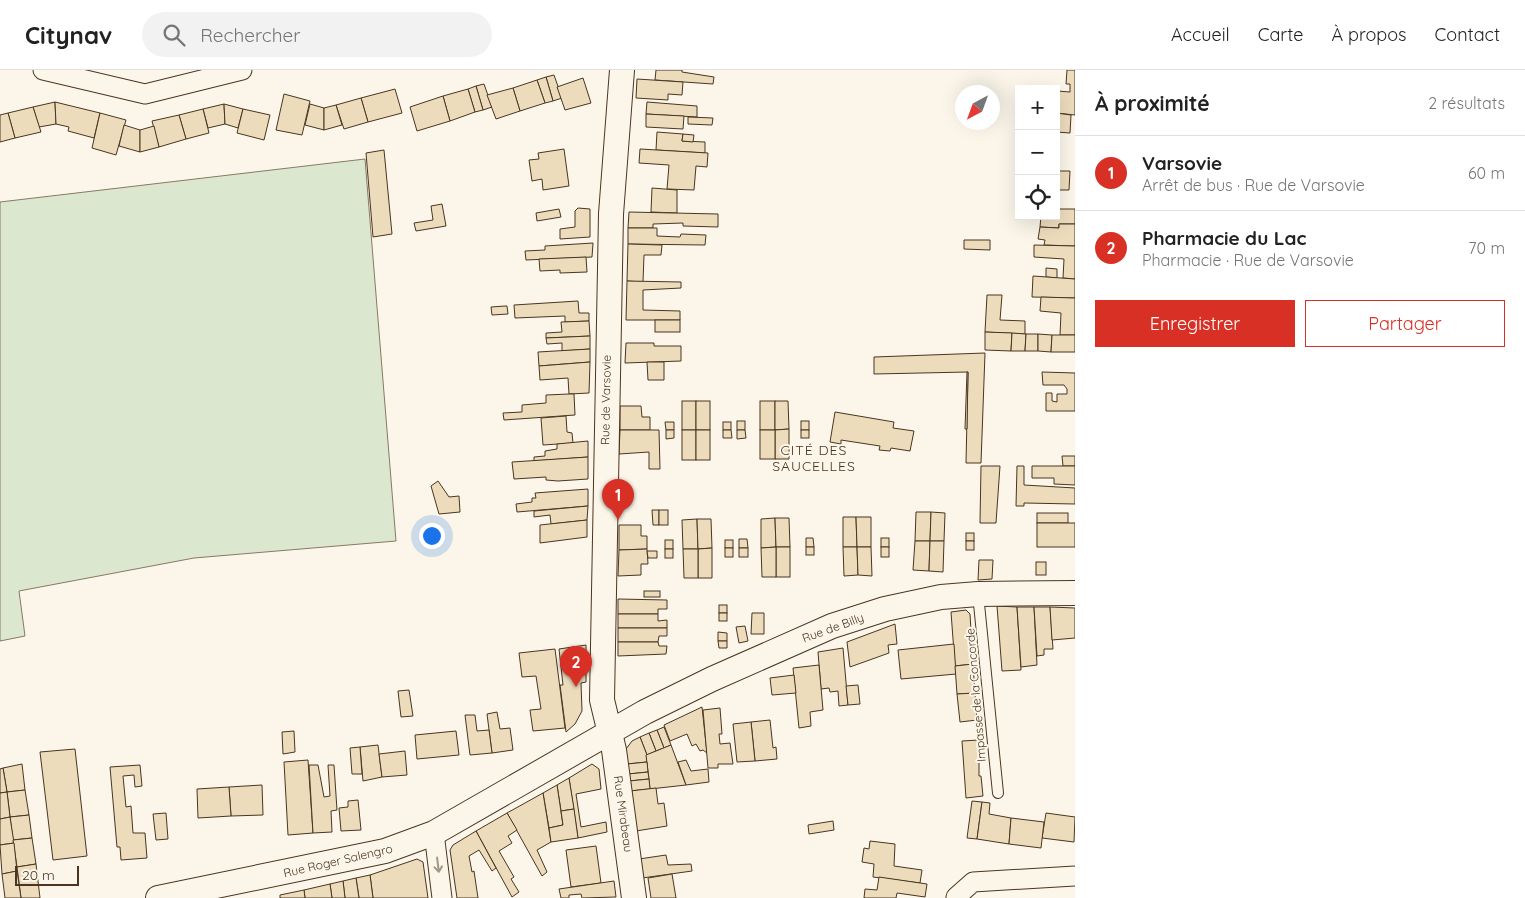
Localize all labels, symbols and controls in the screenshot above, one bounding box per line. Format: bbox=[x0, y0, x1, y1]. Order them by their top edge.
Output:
search box bbox=[142, 12, 492, 57]
text: Citynav bbox=[25, 20, 112, 50]
icon: search bbox=[160, 21, 188, 49]
text: Rechercher bbox=[200, 23, 301, 47]
text: Accueil bbox=[1171, 23, 1230, 46]
text: Carte bbox=[1258, 23, 1303, 46]
text: À propos bbox=[1331, 23, 1407, 46]
text: Contact bbox=[1435, 23, 1500, 46]
north arrow bbox=[955, 85, 1000, 130]
map controls bbox=[1015, 85, 1060, 220]
button: + bbox=[1015, 85, 1060, 130]
text: À proximité bbox=[1095, 90, 1210, 116]
text: 2 résultats bbox=[1428, 93, 1505, 113]
button: − bbox=[1015, 130, 1060, 175]
text: Varsovie bbox=[1142, 151, 1222, 175]
text: 1 bbox=[1108, 163, 1114, 183]
text: 60 m bbox=[1468, 163, 1505, 183]
button: locate bbox=[1015, 175, 1060, 220]
text: Arrêt de bus · Rue de Varsovie bbox=[1142, 175, 1365, 195]
text: Pharmacie du Lac bbox=[1142, 226, 1306, 250]
text: 2 bbox=[1106, 238, 1116, 258]
text: 70 m bbox=[1468, 238, 1505, 258]
text: Pharmacie · Rue de Varsovie bbox=[1142, 250, 1354, 270]
button: Enregistrer bbox=[1095, 300, 1295, 347]
button: Partager bbox=[1305, 300, 1505, 347]
street label: Rue de Varsovie bbox=[597, 354, 614, 445]
district label: CITÉ DES SAUCELLES bbox=[772, 441, 856, 475]
pin: 1 bbox=[602, 479, 634, 520]
your location bbox=[419, 523, 445, 549]
street label: Rue de Billy bbox=[800, 609, 866, 646]
street label: Impasse de la Concorde bbox=[962, 627, 989, 763]
pin: 2 bbox=[560, 646, 592, 687]
street label: Rue Mirabeau bbox=[611, 775, 636, 853]
street label: Rue Roger Salengro bbox=[282, 841, 394, 880]
one-way arrow bbox=[433, 857, 443, 873]
scale bar bbox=[15, 863, 79, 886]
text: 20 m bbox=[22, 866, 55, 884]

